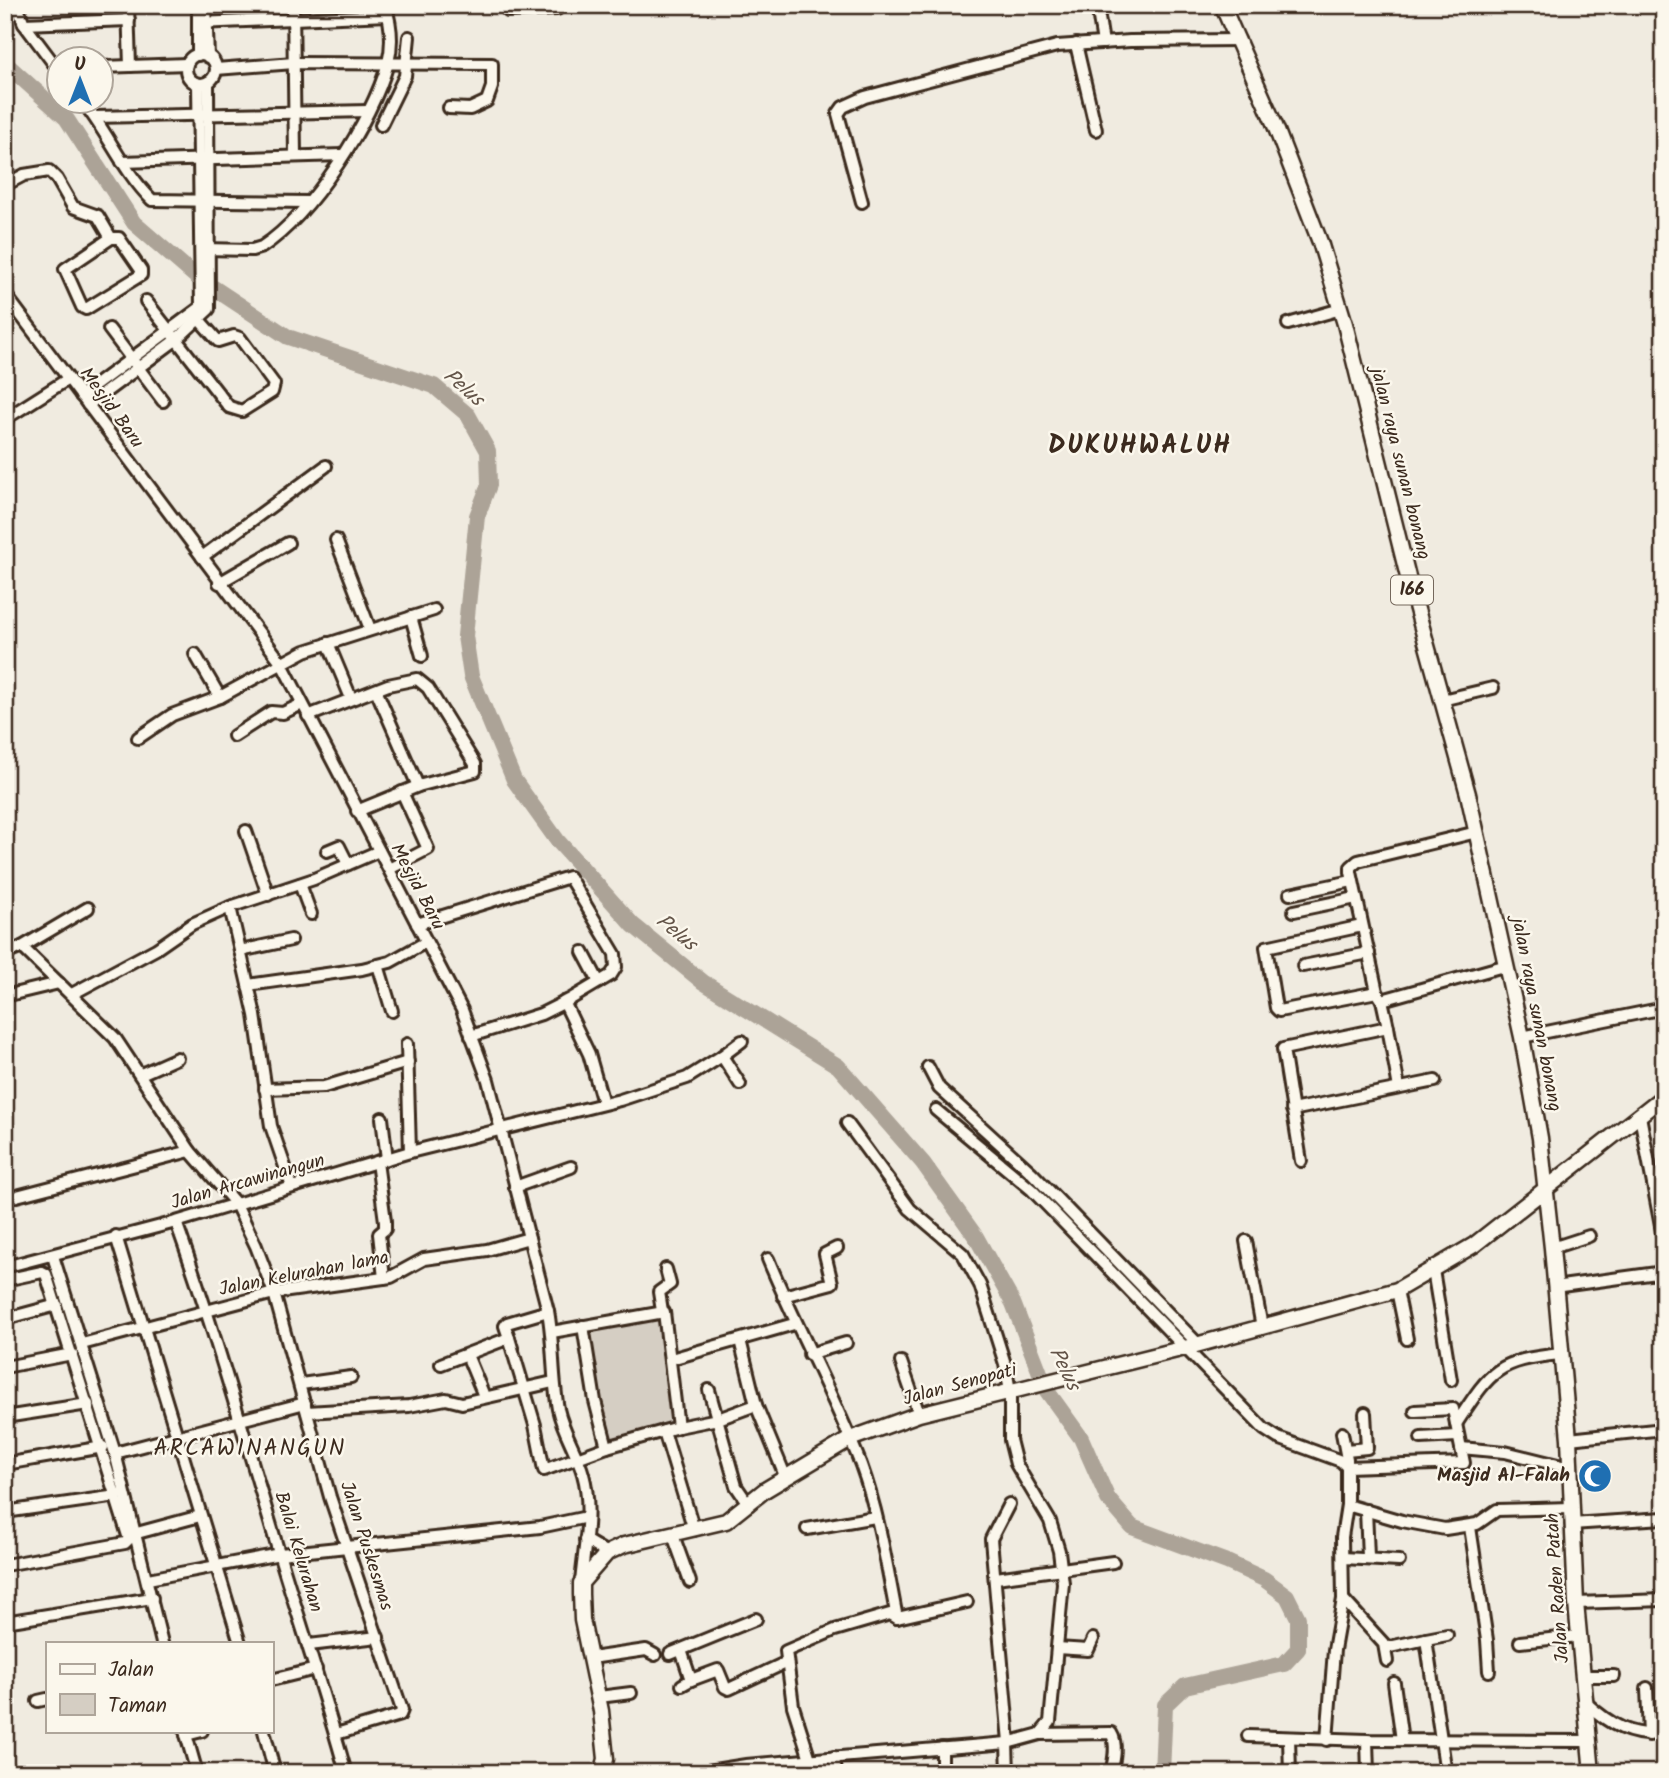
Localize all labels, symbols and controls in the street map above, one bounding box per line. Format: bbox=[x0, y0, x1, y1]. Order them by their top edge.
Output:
north arrow bbox=[46, 46, 116, 116]
text: U bbox=[74, 50, 86, 80]
street label: jalan raya sunan bonang bbox=[1360, 360, 1438, 563]
street label: Mesjid Baru bbox=[71, 361, 151, 455]
water label: Pelus bbox=[435, 361, 492, 417]
district label: DUKUHWALUH bbox=[1048, 425, 1232, 467]
road number: 166 bbox=[1391, 576, 1433, 604]
street label: Mesjid Baru bbox=[382, 838, 452, 936]
water label: Pelus bbox=[648, 906, 705, 961]
street label: jalan raya sunan bonang bbox=[1502, 911, 1569, 1114]
street label: Jalan Arcawinangun bbox=[167, 1146, 329, 1218]
street label: Jalan Kelurahan lama bbox=[217, 1243, 391, 1305]
water label: Pelus bbox=[1039, 1342, 1090, 1398]
street label: Jalan Senopati bbox=[900, 1355, 1022, 1415]
district label: ARCAWINANGUN bbox=[154, 1431, 346, 1467]
mosque icon: Masjid Al-Falah bbox=[1576, 1457, 1614, 1495]
place label: Masjid Al-Falah bbox=[1437, 1461, 1570, 1491]
street label: Jalan Puskesmas bbox=[331, 1477, 401, 1615]
street label: Balai Kelurahan bbox=[265, 1488, 331, 1616]
street label: Jalan Raden Patah bbox=[1538, 1512, 1578, 1664]
legend bbox=[46, 1642, 273, 1732]
text: Jalan bbox=[108, 1654, 154, 1687]
text: Taman bbox=[108, 1690, 167, 1723]

